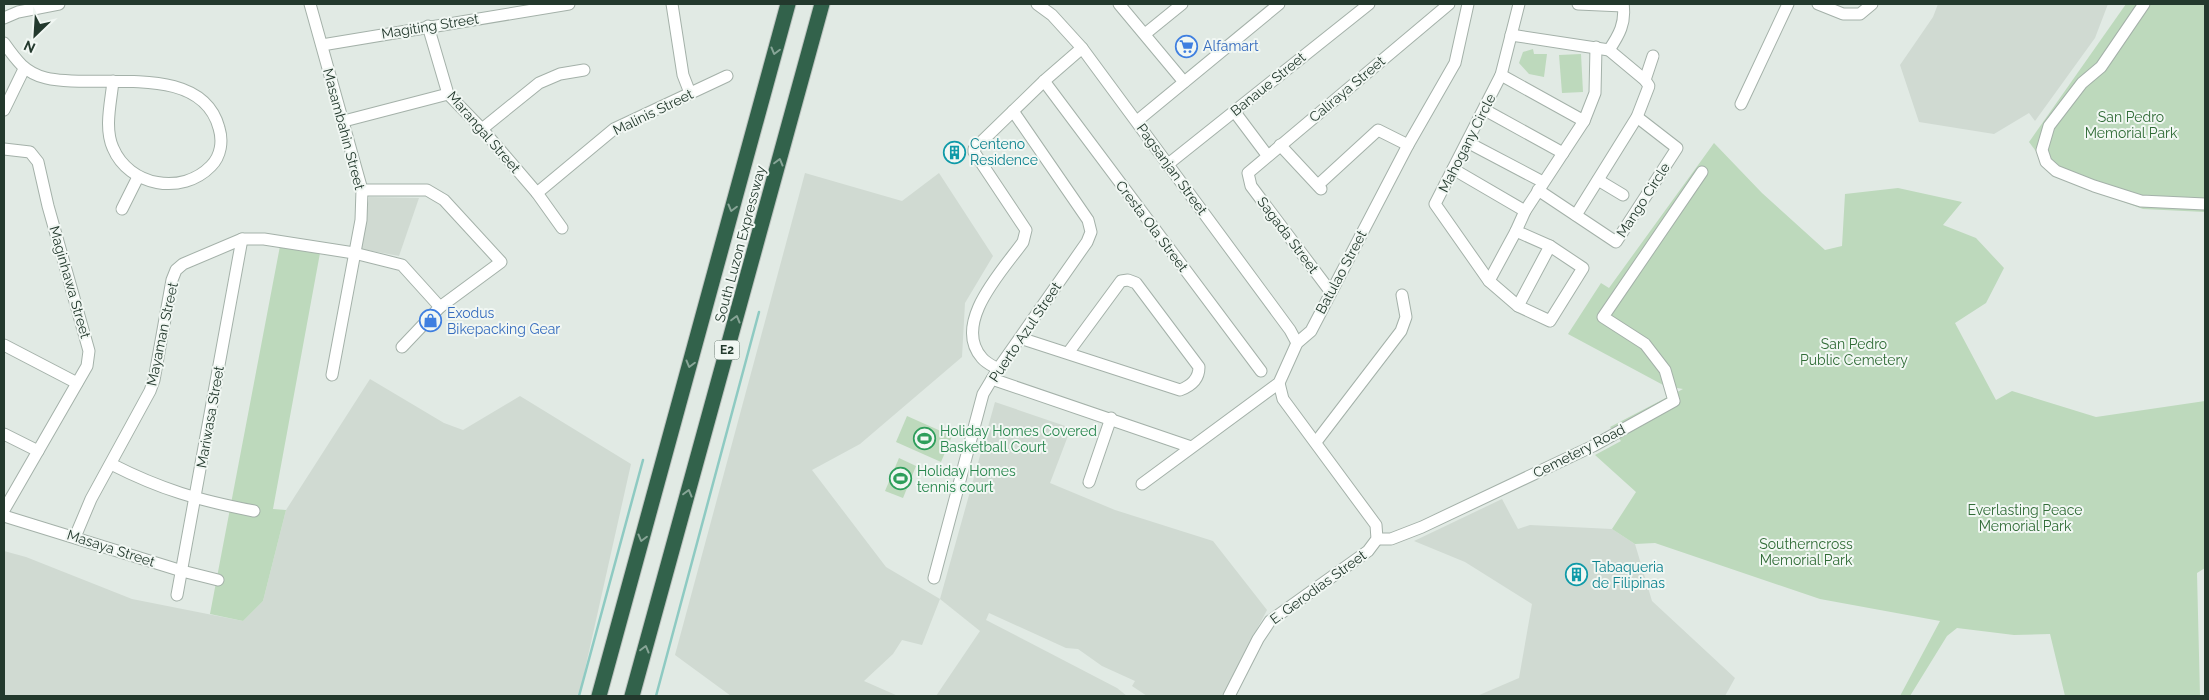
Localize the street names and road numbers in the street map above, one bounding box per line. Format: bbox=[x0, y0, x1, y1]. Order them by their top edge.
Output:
street label: Magiting Street bbox=[380, 10, 480, 42]
street label: Banaue Street bbox=[1227, 49, 1309, 119]
street label: Caliraya Street bbox=[1306, 53, 1388, 125]
street label: Masambahin Street bbox=[320, 66, 368, 192]
street label: Malinis Street bbox=[610, 86, 696, 138]
street label: Marangal Street bbox=[444, 88, 524, 176]
street label: Mahogany Circle bbox=[1435, 91, 1499, 195]
street label: Pagsanjan Street bbox=[1134, 120, 1211, 218]
street label: Mango Circle bbox=[1613, 160, 1673, 240]
street label: South Luzon Expressway bbox=[711, 164, 769, 324]
street label: Cresta Ola Street bbox=[1113, 177, 1192, 275]
street label: Sagada Street bbox=[1254, 194, 1322, 276]
street label: Maginhawa Street bbox=[46, 224, 94, 340]
street label: Batulao Street bbox=[1312, 227, 1370, 316]
street label: Puerto Azul Street bbox=[986, 279, 1064, 385]
street label: Mayaman Street bbox=[143, 280, 181, 387]
road number: E2 bbox=[714, 340, 740, 360]
street label: Mariwasa Street bbox=[193, 364, 227, 469]
street label: Cemetery Road bbox=[1530, 421, 1628, 481]
street label: Masaya Street bbox=[65, 526, 157, 570]
street label: E. Gerodias Street bbox=[1267, 547, 1369, 627]

